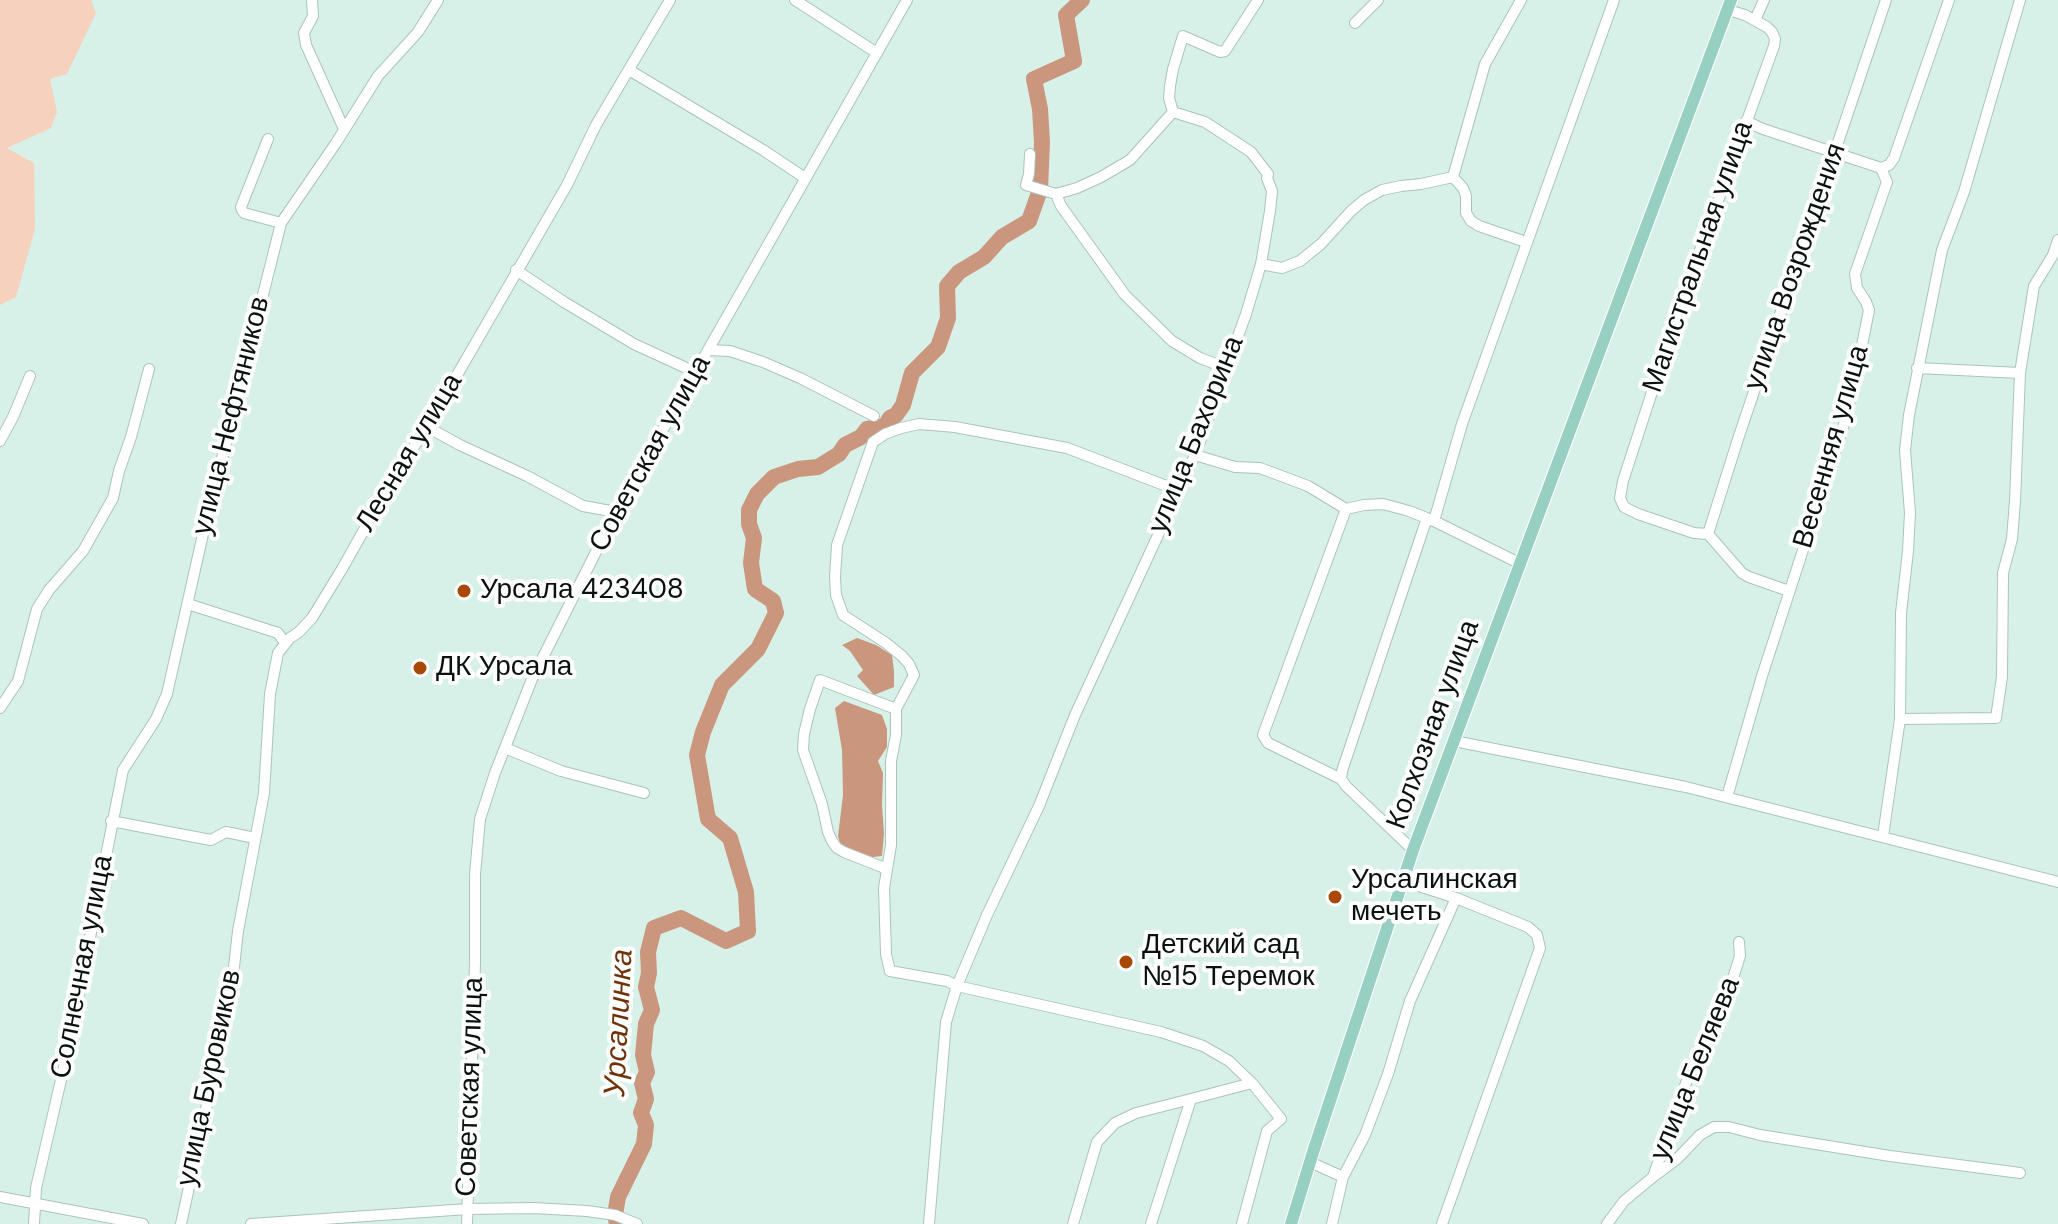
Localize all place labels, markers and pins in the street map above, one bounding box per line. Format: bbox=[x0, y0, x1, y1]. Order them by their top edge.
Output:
place label: Урсала 423408 bbox=[480, 574, 684, 608]
marker: Урсала 423408 bbox=[455, 582, 473, 600]
place label: ДК Урсала bbox=[436, 651, 572, 685]
marker: ДК Урсала bbox=[411, 659, 429, 677]
place label: Урсалинская мечеть bbox=[1351, 864, 1518, 930]
marker: Урсалинская мечеть bbox=[1326, 888, 1344, 906]
place label: Детский сад №15 Теремок bbox=[1142, 929, 1315, 995]
marker: Детский сад №15 Теремок bbox=[1117, 953, 1135, 971]

